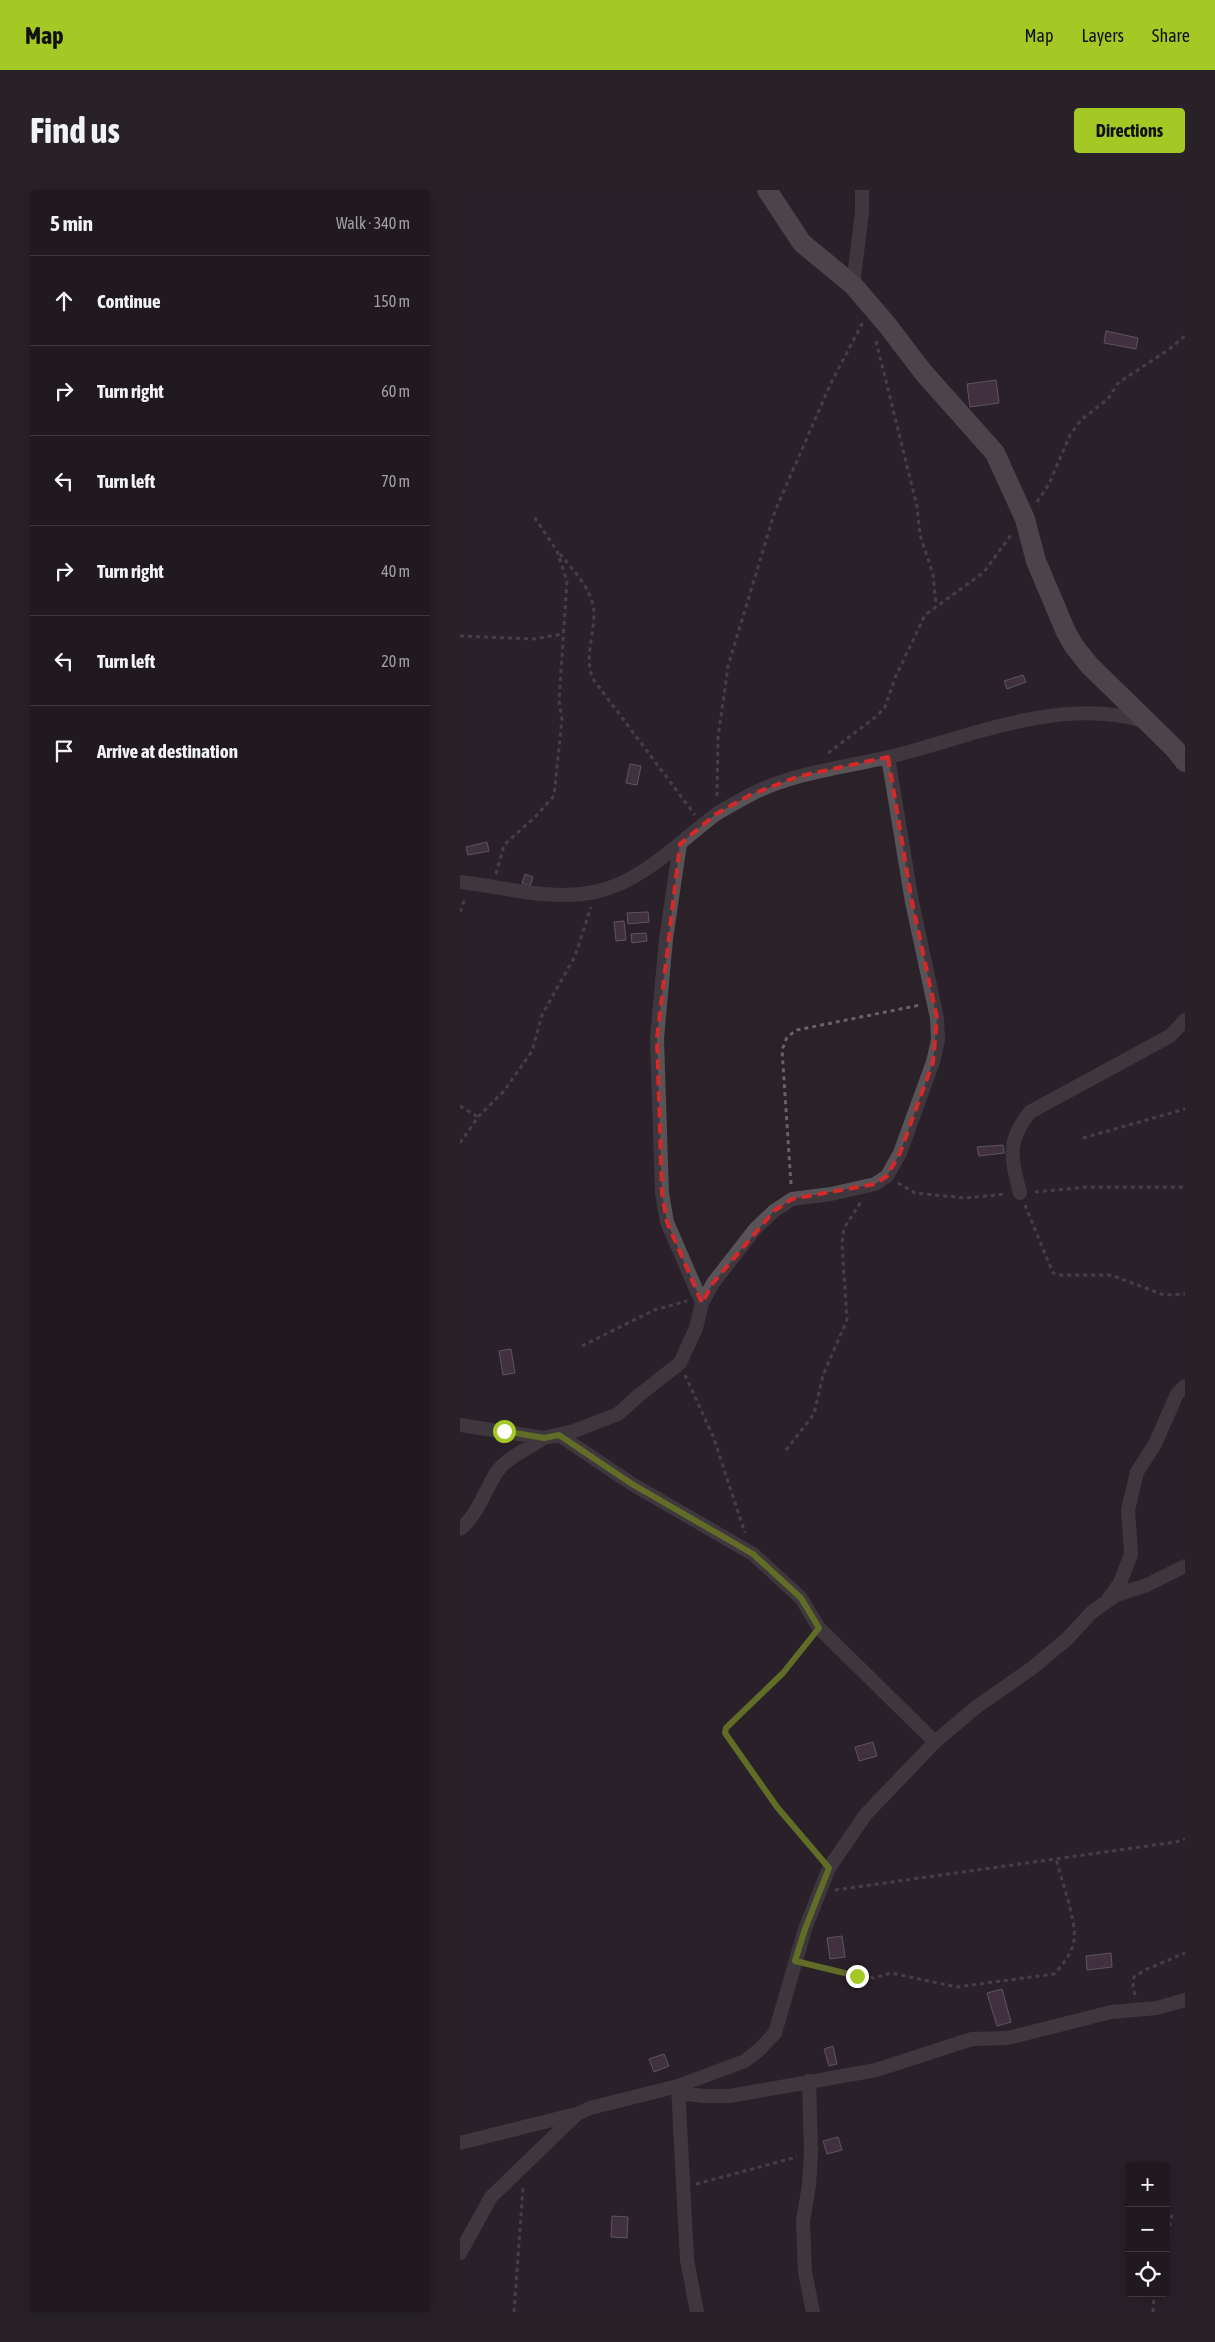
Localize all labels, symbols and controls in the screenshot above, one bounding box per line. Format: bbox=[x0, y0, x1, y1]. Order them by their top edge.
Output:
text: Map bbox=[25, 22, 64, 49]
text: Map bbox=[1024, 25, 1053, 46]
text: Layers bbox=[1081, 25, 1124, 46]
text: Share bbox=[1152, 25, 1190, 46]
button: Directions bbox=[1074, 108, 1185, 153]
text: Find us bbox=[30, 110, 120, 150]
text: 5 min bbox=[50, 211, 93, 235]
text: Walk · 340 m bbox=[336, 214, 410, 232]
icon: ahead bbox=[50, 287, 78, 315]
text: Continue bbox=[97, 290, 161, 312]
text: 150 m bbox=[374, 292, 410, 310]
icon: right bbox=[50, 377, 78, 405]
text: Turn right bbox=[97, 380, 164, 402]
text: 60 m bbox=[381, 382, 410, 400]
icon: left bbox=[50, 467, 78, 495]
text: Turn left bbox=[97, 470, 155, 492]
text: 70 m bbox=[381, 472, 410, 490]
icon: right bbox=[50, 557, 78, 585]
text: Turn right bbox=[97, 560, 164, 582]
text: 40 m bbox=[381, 562, 410, 580]
icon: left bbox=[50, 647, 78, 675]
text: Turn left bbox=[97, 650, 155, 672]
text: 20 m bbox=[381, 652, 410, 670]
icon: arrive bbox=[50, 737, 78, 765]
text: Arrive at destination bbox=[97, 740, 238, 762]
route start bbox=[493, 1420, 516, 1443]
route end bbox=[846, 1965, 869, 1988]
map controls bbox=[1125, 2162, 1170, 2297]
button: + bbox=[1125, 2162, 1170, 2207]
button: − bbox=[1125, 2207, 1170, 2252]
button: locate bbox=[1125, 2252, 1170, 2297]

